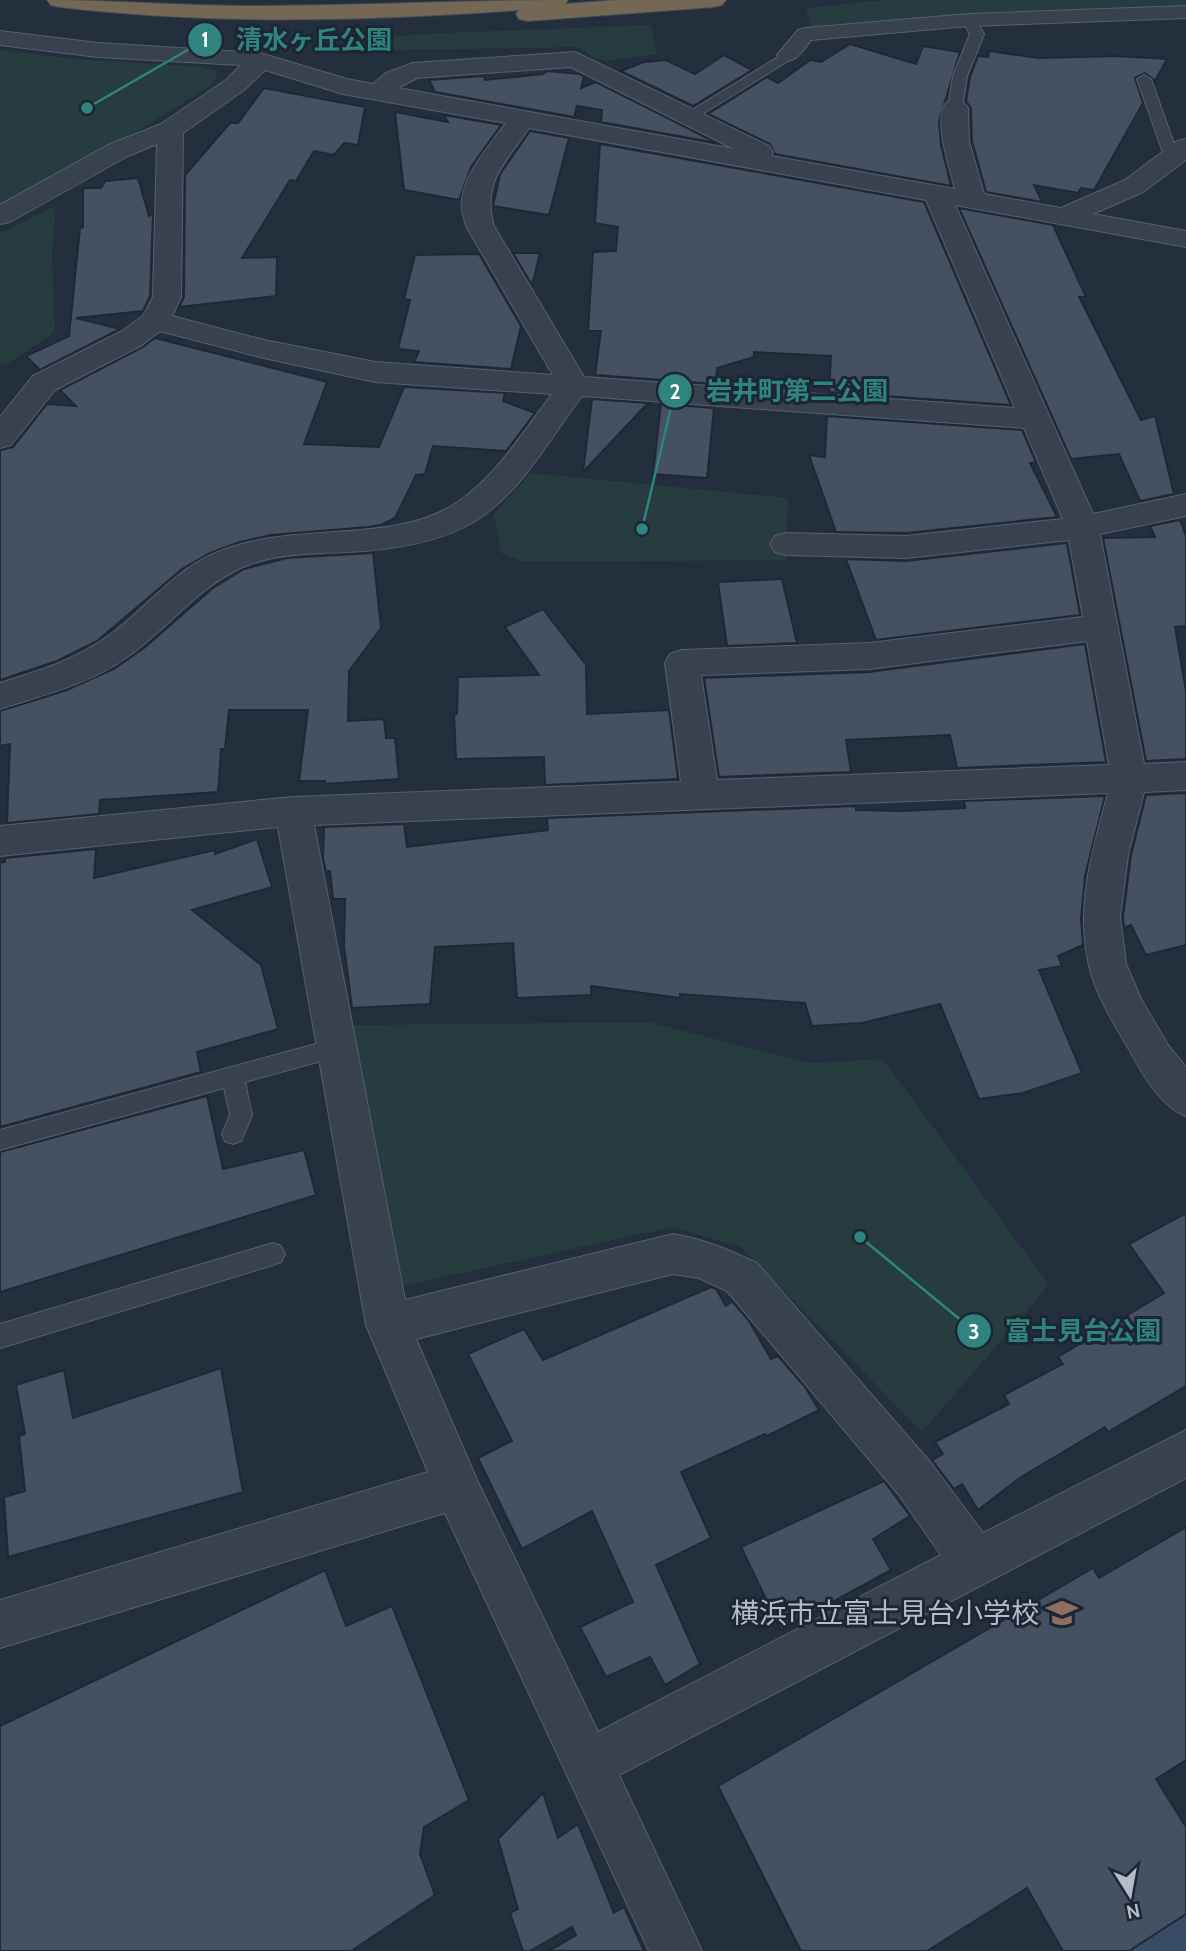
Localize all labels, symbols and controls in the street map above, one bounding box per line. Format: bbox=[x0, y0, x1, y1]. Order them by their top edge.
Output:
callout: 清水ヶ丘公園 bbox=[187, 16, 406, 63]
text: 清水ヶ丘公園 bbox=[236, 24, 392, 56]
text: 1 bbox=[201, 27, 209, 52]
callout: 岩井町第二公園 bbox=[657, 368, 902, 415]
text: 岩井町第二公園 bbox=[706, 375, 888, 407]
text: 2 bbox=[669, 379, 681, 404]
callout: 富士見台公園 bbox=[956, 1308, 1175, 1355]
text: 富士見台公園 bbox=[1005, 1315, 1161, 1347]
text: 3 bbox=[968, 1319, 980, 1344]
place label: 横浜市立富士見台小学校 bbox=[731, 1596, 1039, 1630]
school or university icon: 横浜市立富士見台小学校 bbox=[1045, 1596, 1079, 1630]
north arrow bbox=[1095, 1860, 1165, 1930]
text: N bbox=[1124, 1899, 1142, 1924]

